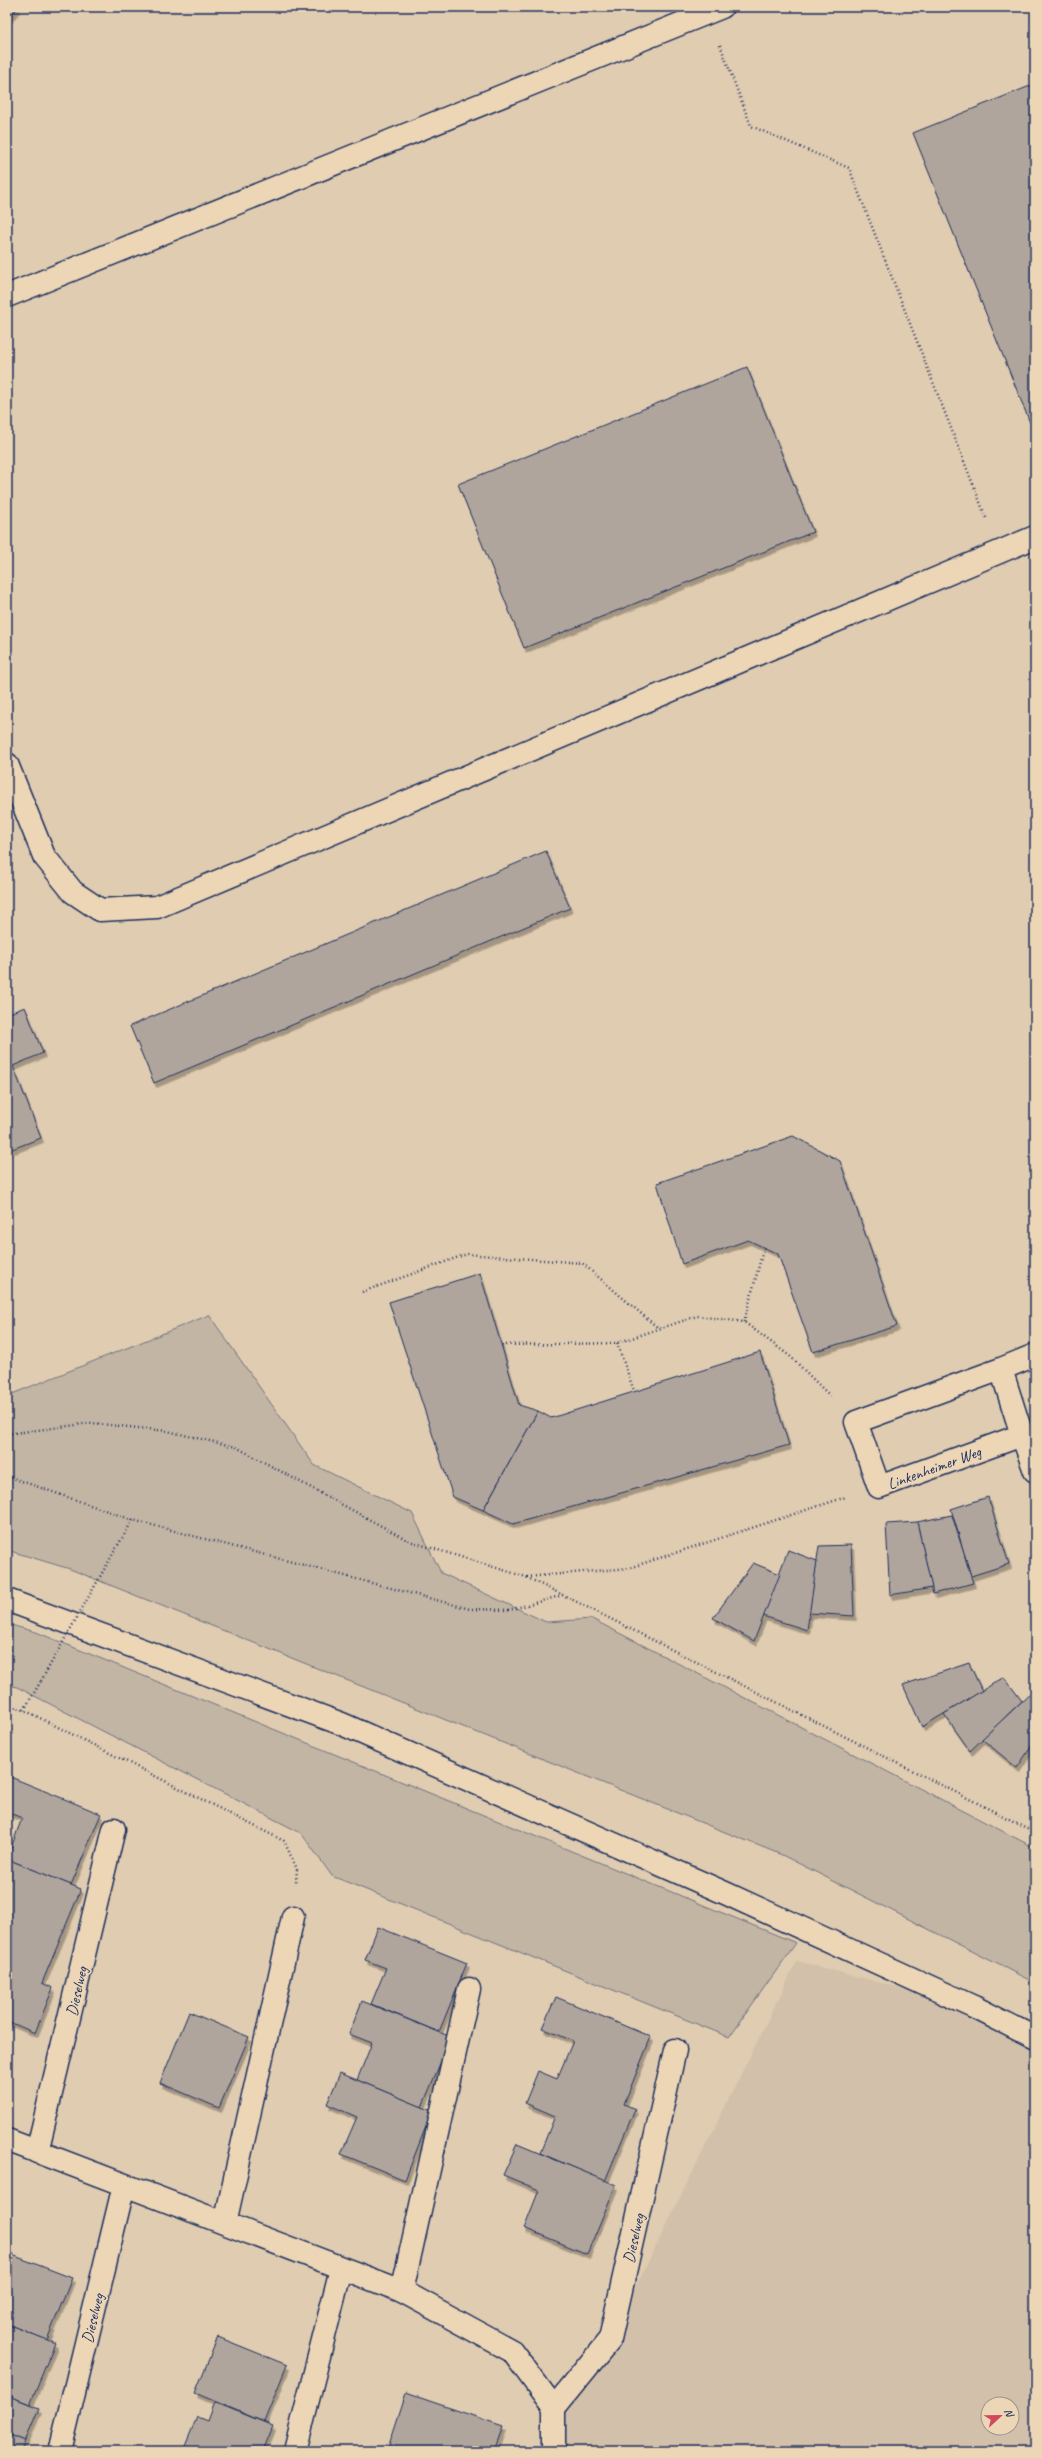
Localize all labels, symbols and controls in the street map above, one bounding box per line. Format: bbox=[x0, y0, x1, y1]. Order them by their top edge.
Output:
street label: Linkenheimer Weg bbox=[885, 1441, 985, 1494]
street label: Dieselweg bbox=[62, 1963, 93, 2018]
street label: Dieselweg bbox=[619, 2210, 650, 2265]
street label: Dieselweg bbox=[77, 2290, 109, 2345]
north arrow bbox=[980, 2396, 1020, 2436]
text: N bbox=[1002, 2406, 1018, 2420]

